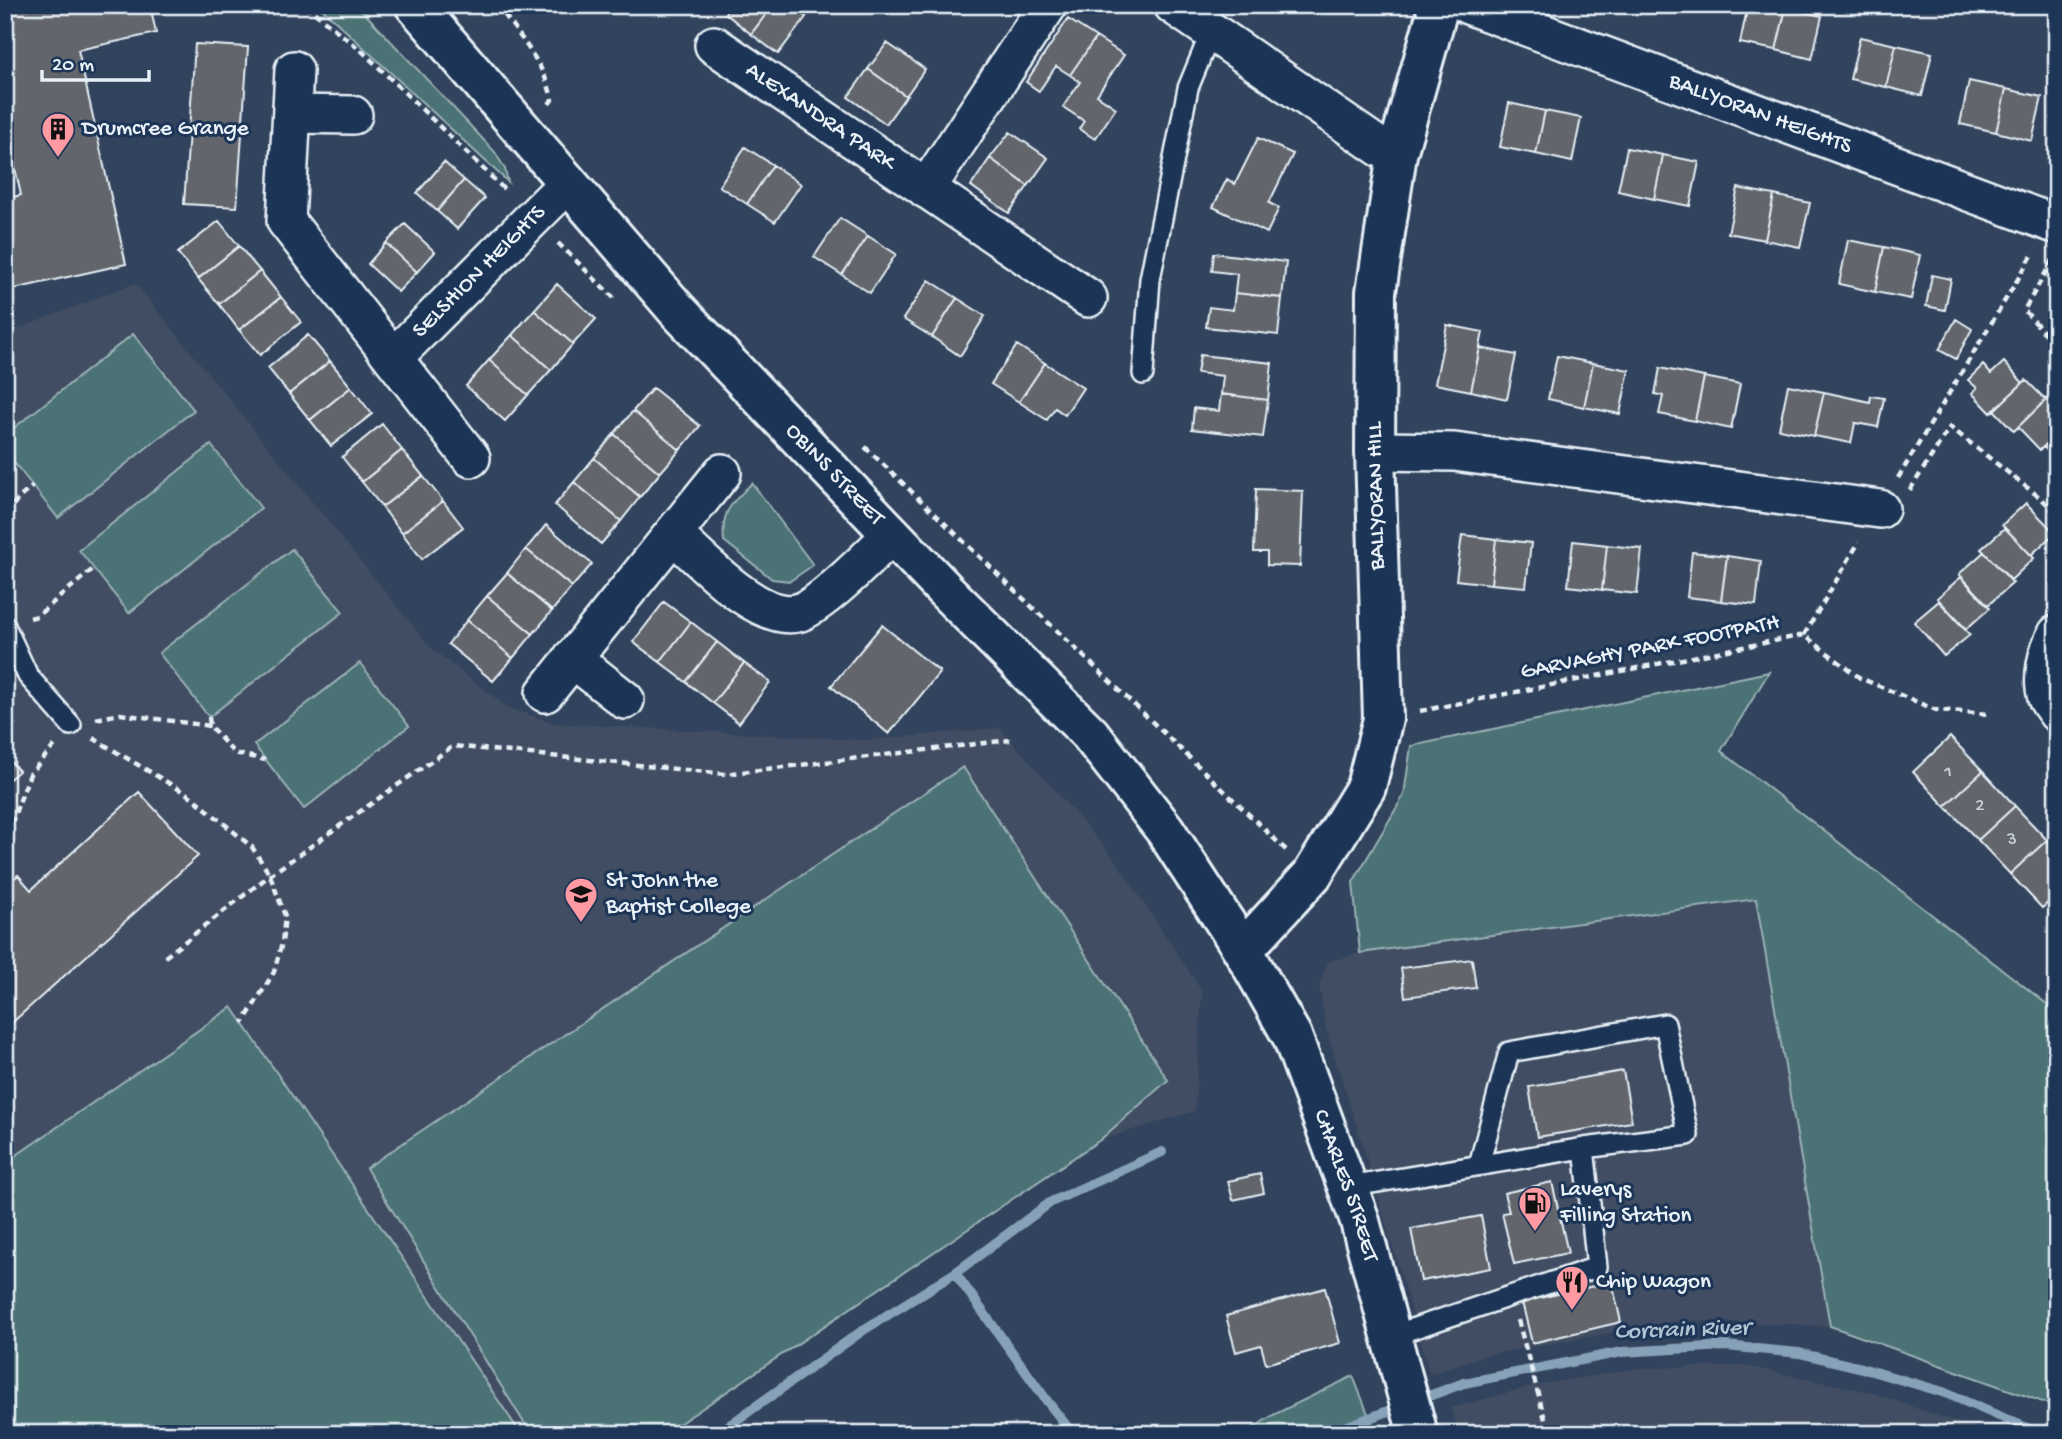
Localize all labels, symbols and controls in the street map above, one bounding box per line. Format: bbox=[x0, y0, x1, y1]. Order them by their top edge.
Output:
scale bar bbox=[42, 38, 149, 82]
text: 20 m bbox=[52, 54, 94, 79]
street label: ALEXANDRA PARK bbox=[740, 57, 902, 178]
street label: BALLYORAN HEIGHTS bbox=[1664, 67, 1856, 161]
building icon: Drumcree Grange bbox=[39, 110, 77, 159]
place label: Drumcree Grange bbox=[80, 116, 250, 143]
street label: SELSHION HEIGHTS bbox=[407, 199, 552, 344]
street label: OBINS STREET bbox=[779, 418, 891, 532]
street label: BALLYORAN HILL bbox=[1362, 420, 1392, 571]
street label: GARVAGHY PARK FOOTPATH bbox=[1518, 609, 1783, 686]
house number: 1 bbox=[1943, 761, 1952, 784]
house number: 2 bbox=[1975, 795, 1985, 818]
house number: 3 bbox=[2006, 829, 2017, 852]
place label: St John the Baptist College bbox=[605, 868, 752, 921]
school or university icon: St John the Baptist College bbox=[562, 875, 600, 924]
street label: CHARLES STREET bbox=[1307, 1106, 1384, 1266]
place label: Laverys Filling Station bbox=[1559, 1177, 1691, 1230]
fuel station icon: Laverys Filling Station bbox=[1516, 1184, 1554, 1233]
restaurant icon: Chip Wagon bbox=[1553, 1263, 1591, 1312]
place label: Chip Wagon bbox=[1596, 1269, 1711, 1296]
water label: Corcrain River bbox=[1614, 1314, 1755, 1348]

